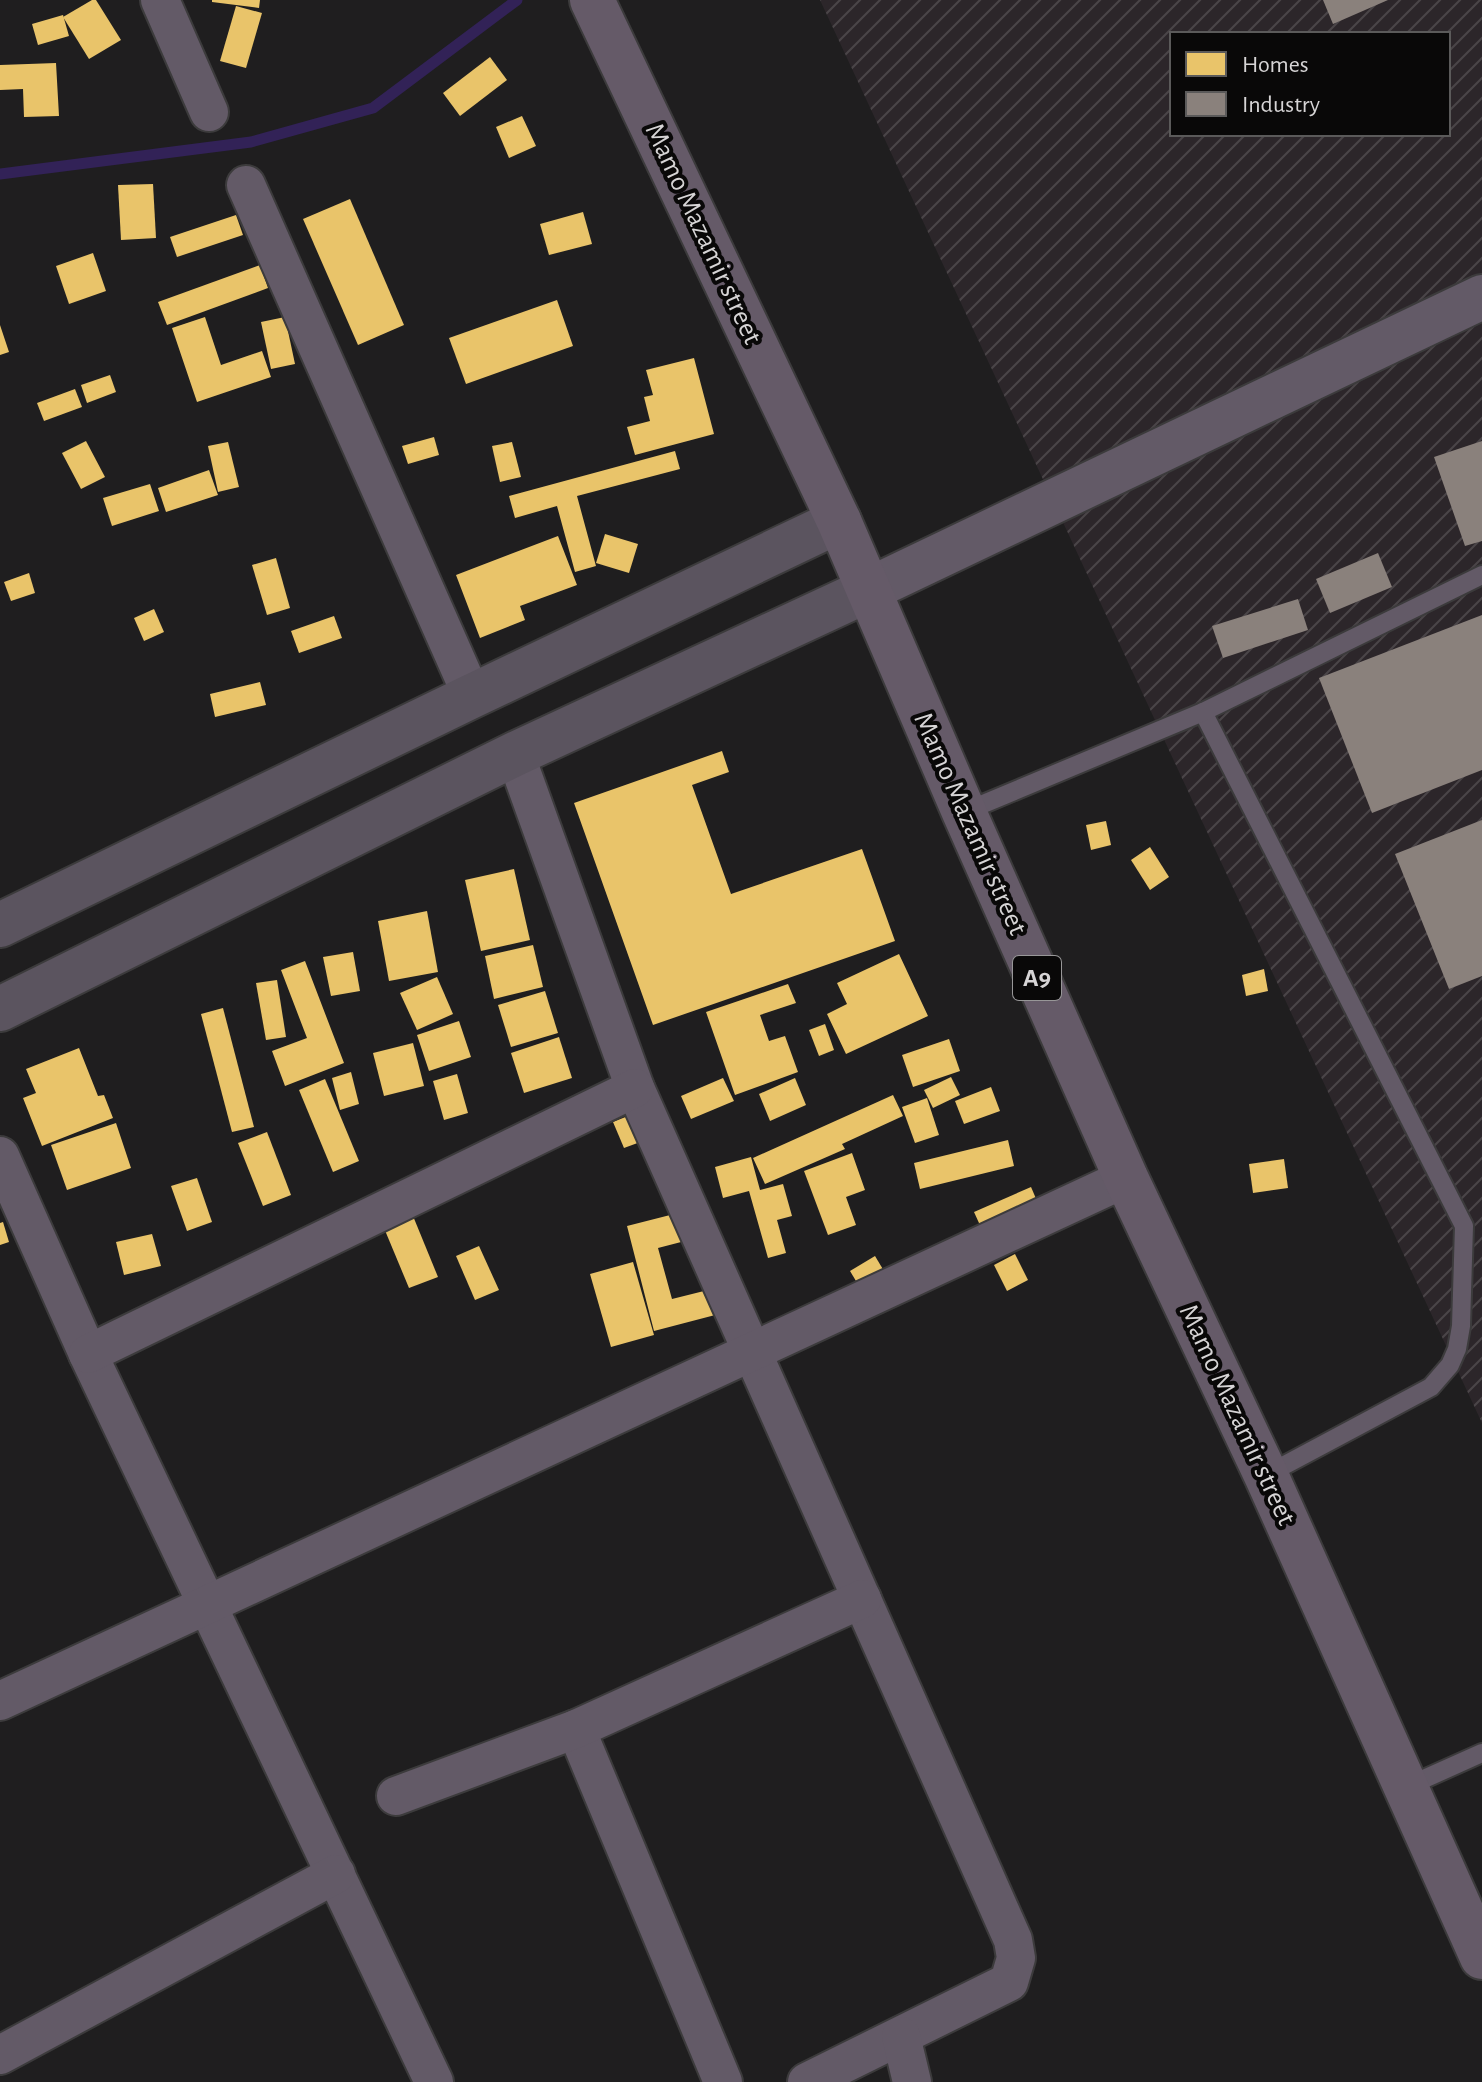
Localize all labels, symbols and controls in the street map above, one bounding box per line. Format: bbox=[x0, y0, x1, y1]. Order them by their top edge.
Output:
legend bbox=[1170, 32, 1450, 136]
text: Homes bbox=[1242, 53, 1309, 77]
text: Industry bbox=[1242, 93, 1320, 117]
street label: Mamo Mazamir street bbox=[640, 119, 766, 349]
street label: Mamo Mazamir street bbox=[908, 709, 1032, 939]
road number: A9 bbox=[1013, 956, 1061, 1000]
street label: Mamo Mazamir street bbox=[1174, 1300, 1300, 1530]

